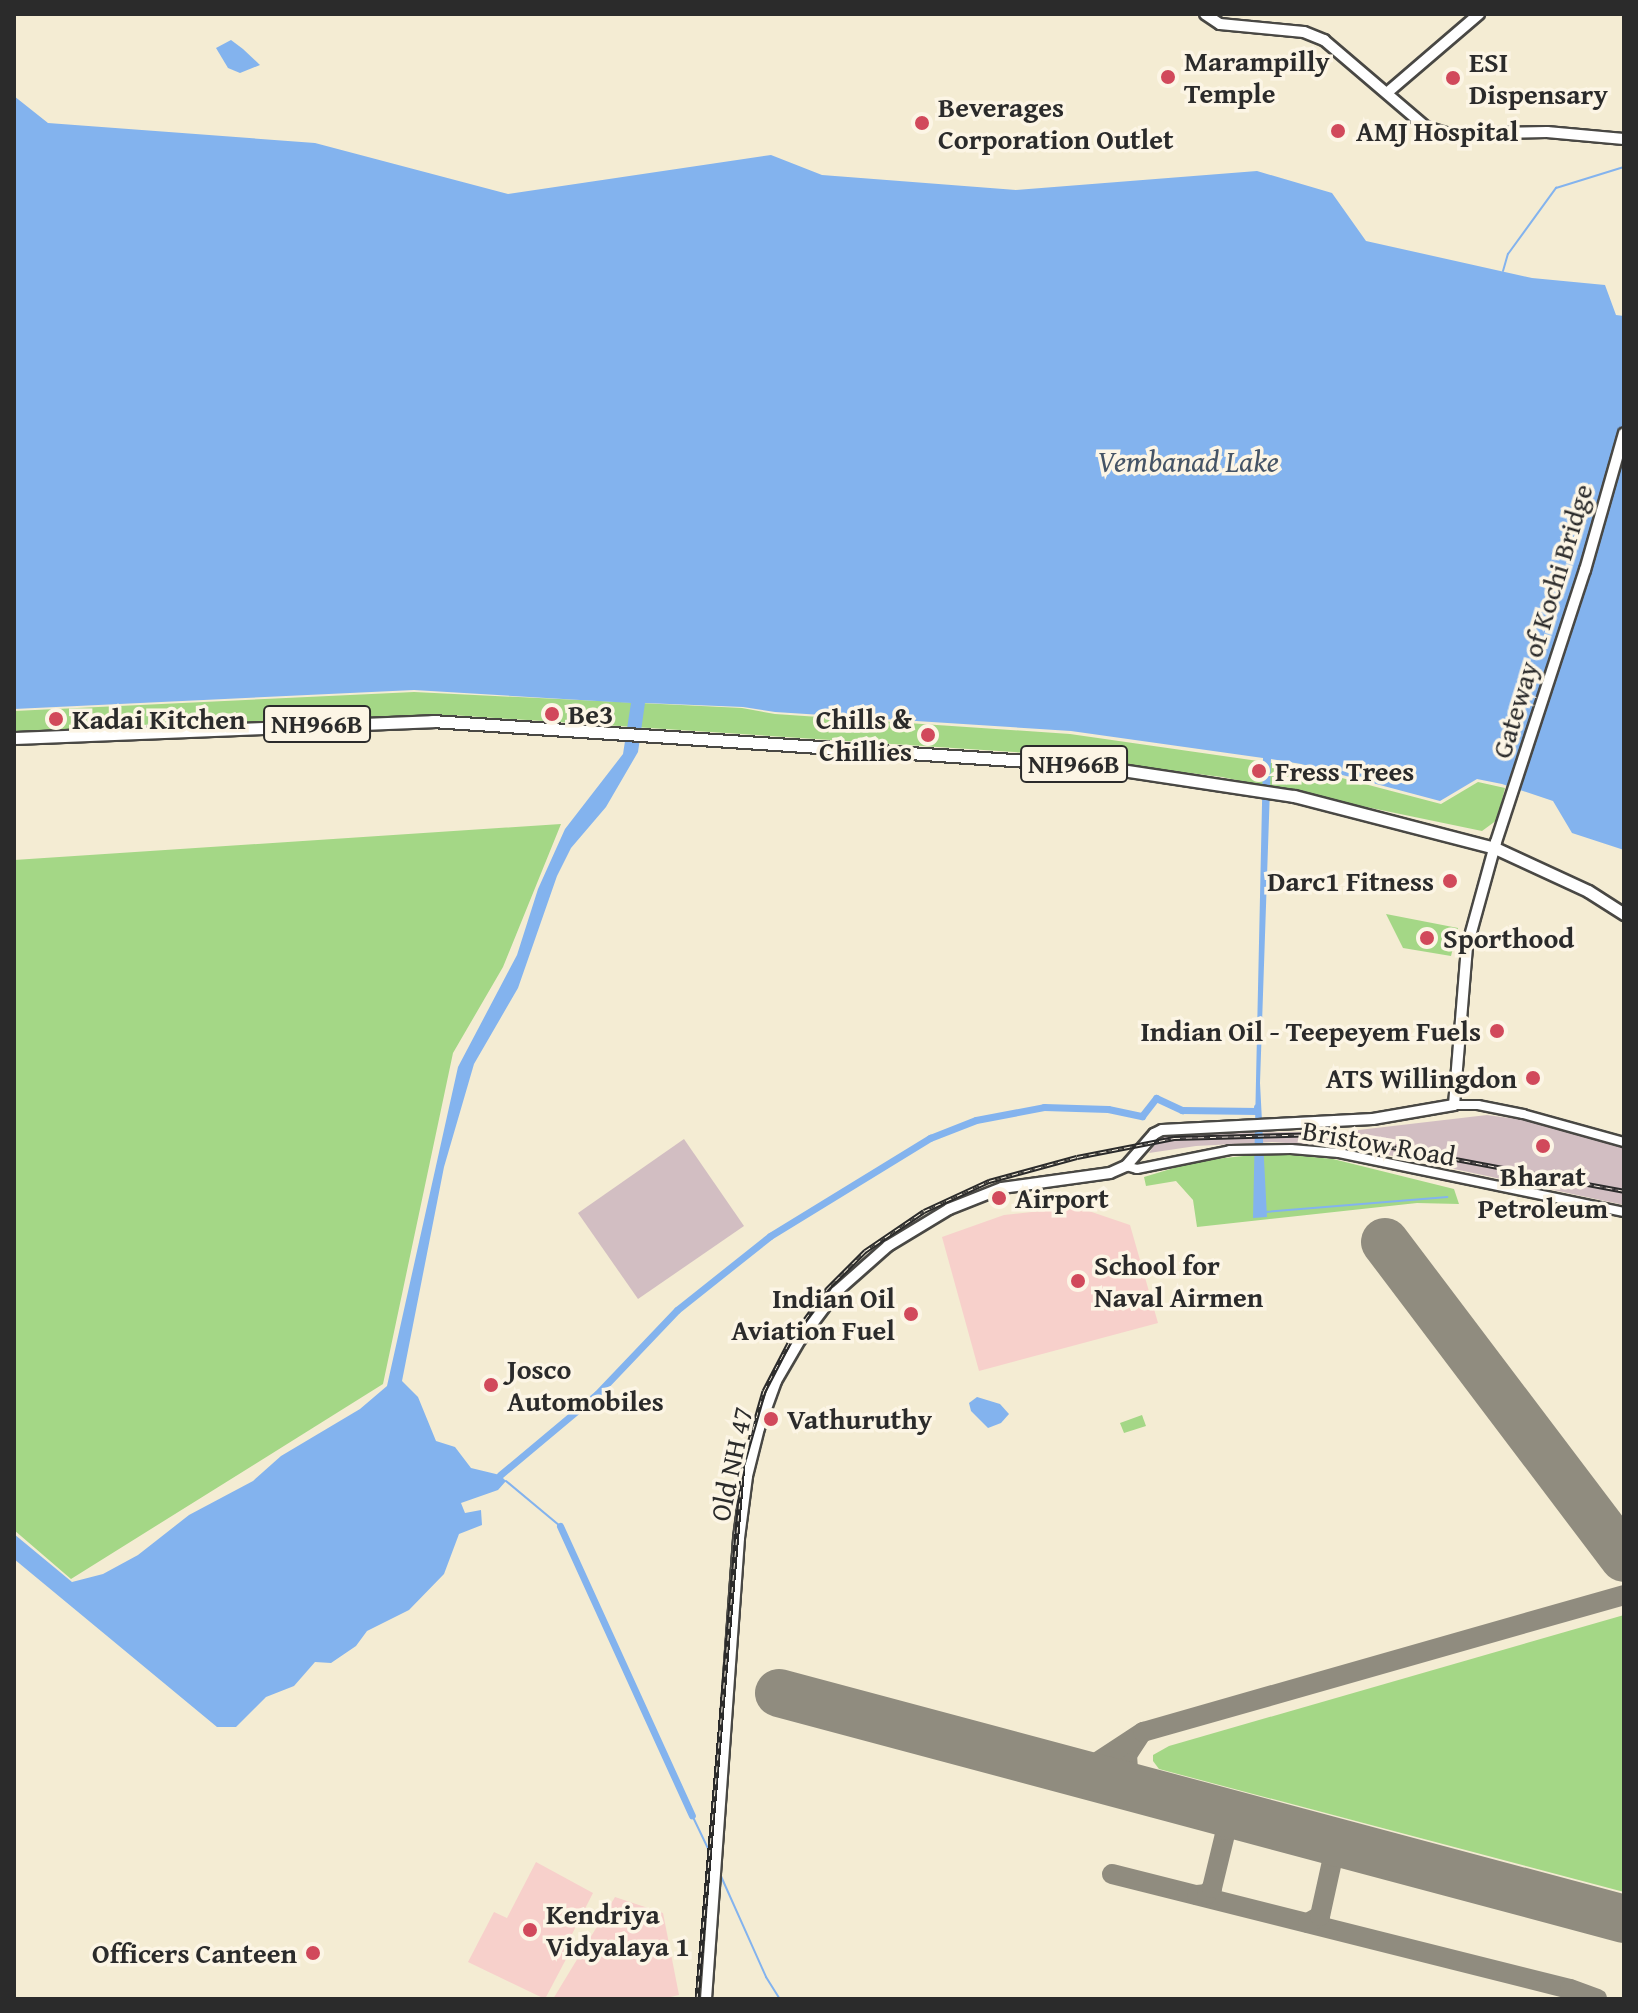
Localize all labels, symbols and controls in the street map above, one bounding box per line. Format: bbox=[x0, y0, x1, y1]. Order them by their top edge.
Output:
place label: Marampilly Temple bbox=[1184, 44, 1330, 110]
place label: ESI Dispensary bbox=[1469, 45, 1608, 111]
marker: Marampilly Temple bbox=[1159, 68, 1177, 86]
marker: ESI Dispensary bbox=[1444, 69, 1462, 87]
place label: Beverages Corporation Outlet bbox=[938, 90, 1174, 156]
marker: Beverages Corporation Outlet bbox=[913, 114, 931, 132]
place label: AMJ Hospital bbox=[1356, 114, 1518, 148]
marker: AMJ Hospital bbox=[1327, 120, 1349, 142]
water label: Vembanad Lake bbox=[1097, 443, 1279, 479]
street label: Gateway of Kochi Bridge bbox=[1484, 480, 1600, 762]
place label: Be3 bbox=[568, 697, 614, 731]
place label: Kadai Kitchen bbox=[72, 702, 246, 736]
road number: NH966B bbox=[263, 702, 371, 746]
place label: Chills & Chillies bbox=[816, 702, 912, 768]
marker: Be3 bbox=[543, 705, 561, 723]
marker: Kadai Kitchen bbox=[47, 710, 65, 728]
marker: Chills & Chillies bbox=[919, 726, 937, 744]
road number: NH966B bbox=[1020, 742, 1128, 786]
place label: Fress Trees bbox=[1275, 754, 1414, 788]
marker: Fress Trees bbox=[1250, 762, 1268, 780]
place label: Darc1 Fitness bbox=[1267, 864, 1434, 898]
marker: Darc1 Fitness bbox=[1441, 872, 1459, 890]
place label: Sporthood bbox=[1443, 921, 1574, 955]
marker: Sporthood bbox=[1418, 929, 1436, 947]
place label: Indian Oil - Teepeyem Fuels bbox=[1140, 1014, 1481, 1048]
marker: Indian Oil - Teepeyem Fuels bbox=[1488, 1022, 1506, 1040]
place label: ATS Willingdon bbox=[1326, 1061, 1517, 1095]
marker: ATS Willingdon bbox=[1524, 1069, 1542, 1087]
street label: Bristow Road bbox=[1300, 1113, 1458, 1173]
marker: Bharat Petroleum bbox=[1534, 1137, 1552, 1155]
place label: Bharat Petroleum bbox=[1478, 1159, 1608, 1225]
place label: Airport bbox=[1015, 1181, 1109, 1215]
marker: Airport bbox=[990, 1189, 1008, 1207]
place label: School for Naval Airmen bbox=[1094, 1248, 1263, 1314]
marker: School for Naval Airmen bbox=[1069, 1272, 1087, 1290]
place label: Indian Oil Aviation Fuel bbox=[731, 1281, 895, 1347]
marker: Indian Oil Aviation Fuel bbox=[902, 1305, 920, 1323]
place label: Josco Automobiles bbox=[507, 1352, 664, 1418]
marker: Josco Automobiles bbox=[482, 1376, 500, 1394]
place label: Vathuruthy bbox=[787, 1402, 932, 1436]
street label: Old NH 47 bbox=[703, 1404, 759, 1524]
marker: Vathuruthy bbox=[762, 1410, 780, 1428]
place label: Kendriya Vidyalaya 1 bbox=[546, 1897, 690, 1963]
marker: Kendriya Vidyalaya 1 bbox=[521, 1921, 539, 1939]
place label: Officers Canteen bbox=[92, 1936, 297, 1970]
marker: Officers Canteen bbox=[304, 1944, 322, 1962]

